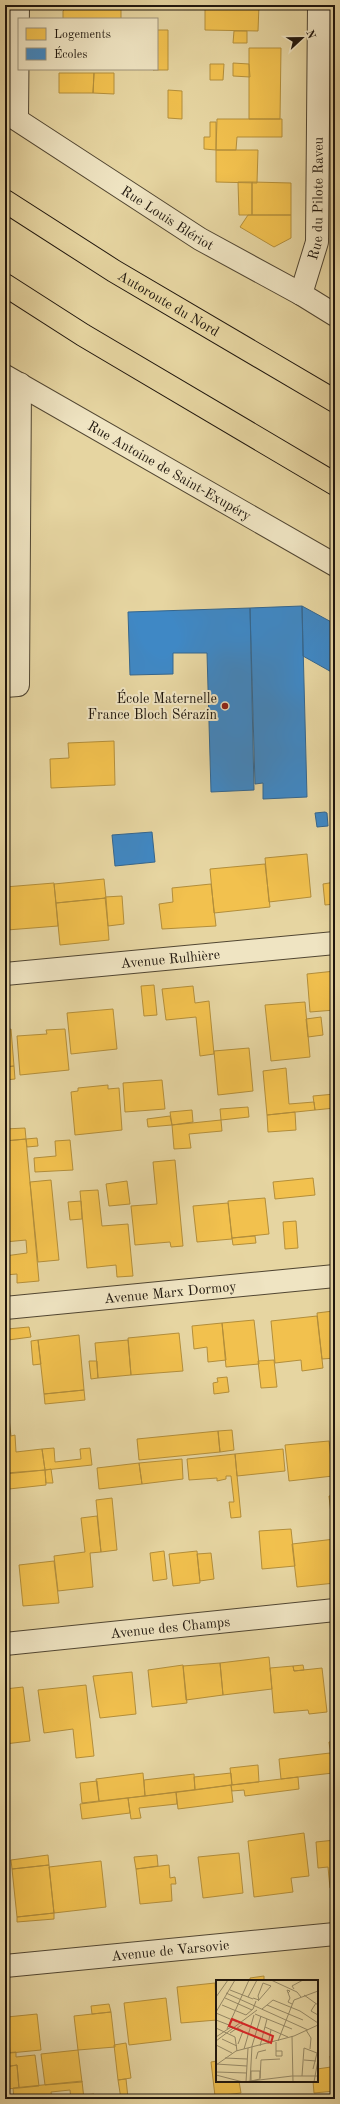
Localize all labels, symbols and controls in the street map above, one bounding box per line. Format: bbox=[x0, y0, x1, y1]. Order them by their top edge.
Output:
legend bbox=[18, 18, 158, 70]
north arrow bbox=[282, 18, 322, 58]
text: Logements bbox=[54, 29, 111, 41]
text: N bbox=[303, 29, 317, 41]
text: Écoles bbox=[54, 46, 87, 61]
street label: Rue du Pilote Raveu bbox=[306, 136, 326, 262]
street label: Rue Louis Blériot bbox=[118, 184, 216, 253]
street label: Autoroute du Nord bbox=[115, 269, 221, 339]
street label: Rue Antoine de Saint-Exupéry bbox=[85, 419, 254, 524]
place label: École Maternelle France Bloch Sérazin bbox=[88, 689, 217, 722]
marker: École Maternelle France Bloch Sérazin bbox=[220, 701, 230, 711]
street label: Avenue Rulhière bbox=[120, 948, 221, 971]
street label: Avenue Marx Dormoy bbox=[103, 1280, 238, 1306]
street label: Avenue des Champs bbox=[110, 1615, 231, 1641]
street label: Avenue de Varsovie bbox=[111, 1938, 230, 1964]
inset map bbox=[216, 1980, 318, 2082]

